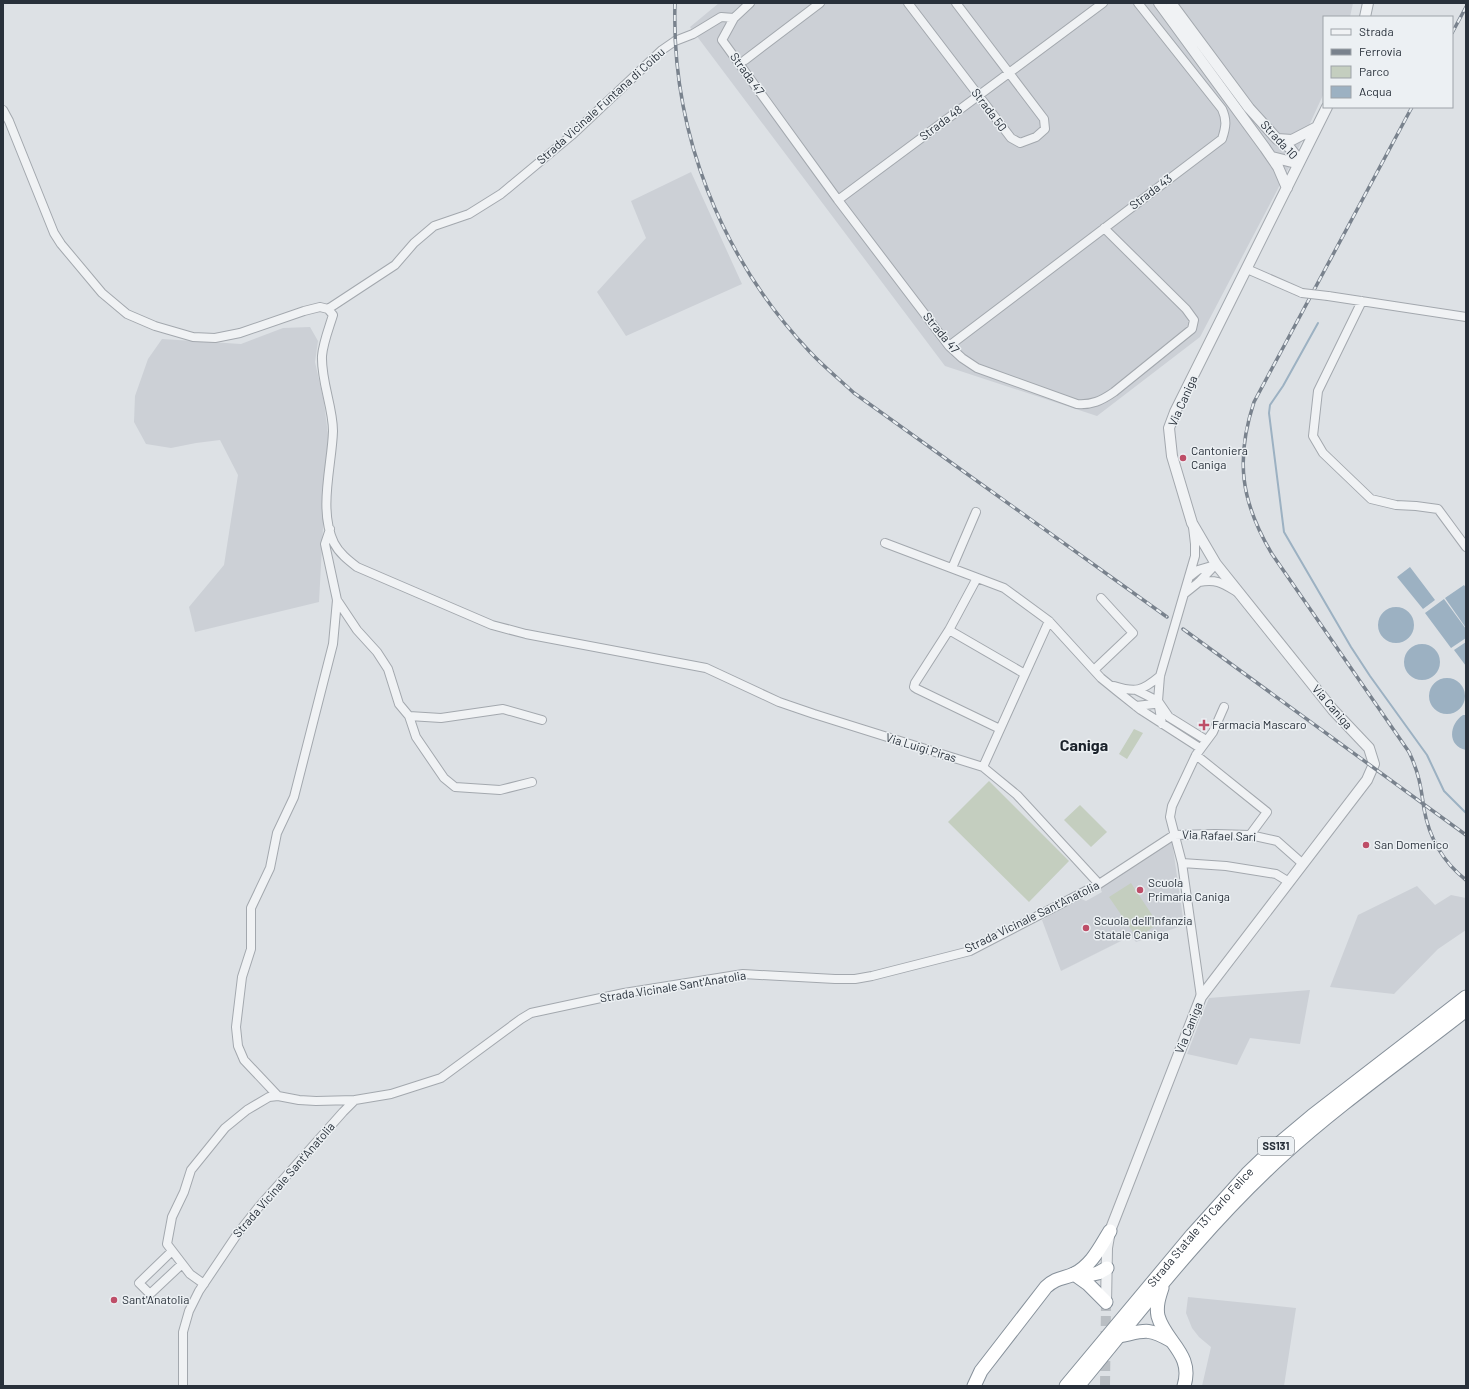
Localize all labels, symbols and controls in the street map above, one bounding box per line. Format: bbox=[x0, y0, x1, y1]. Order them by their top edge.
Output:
legend bbox=[1323, 16, 1453, 108]
text: Strada bbox=[1359, 24, 1394, 38]
street label: Strada Vicinale Funtana di Coibu bbox=[533, 44, 667, 166]
text: Ferrovia bbox=[1359, 44, 1402, 58]
street label: Strada 47 bbox=[728, 50, 768, 98]
text: Parco bbox=[1359, 64, 1389, 78]
text: Acqua bbox=[1359, 84, 1392, 98]
street label: Strada 50 bbox=[969, 85, 1010, 134]
street label: Strada 48 bbox=[916, 102, 965, 143]
street label: Strada 10 bbox=[1258, 117, 1301, 162]
street label: Strada 43 bbox=[1126, 171, 1174, 212]
street label: Strada 47 bbox=[921, 309, 963, 356]
street label: Via Caniga bbox=[1165, 373, 1199, 428]
place label: Cantoniera Caniga bbox=[1191, 443, 1248, 471]
marker: Cantoniera Caniga bbox=[1178, 453, 1188, 463]
street label: Via Caniga bbox=[1310, 681, 1356, 731]
place label: Farmacia Mascaro bbox=[1212, 717, 1307, 731]
marker: Farmacia Mascaro bbox=[1199, 720, 1209, 730]
street label: Via Luigi Piras bbox=[884, 730, 959, 765]
district label: Caniga bbox=[1060, 735, 1108, 754]
street label: Via Rafael Sari bbox=[1182, 827, 1256, 843]
place label: San Domenico bbox=[1374, 837, 1448, 851]
marker: San Domenico bbox=[1361, 840, 1371, 850]
place label: Scuola Primaria Caniga bbox=[1148, 875, 1230, 903]
street label: Strada Vicinale Sant'Anatolia bbox=[962, 877, 1101, 955]
marker: Scuola Primaria Caniga bbox=[1135, 885, 1145, 895]
place label: Scuola dell'Infanzia Statale Caniga bbox=[1094, 913, 1192, 941]
marker: Scuola dell'Infanzia Statale Caniga bbox=[1081, 923, 1091, 933]
street label: Strada Vicinale Sant'Anatolia bbox=[599, 968, 747, 1004]
street label: Via Caniga bbox=[1171, 1000, 1205, 1055]
street label: Strada Vicinale Sant'Anatolia bbox=[229, 1119, 337, 1240]
road number: SS131 bbox=[1258, 1137, 1294, 1155]
street label: Strada Statale 131 Carlo Felice bbox=[1144, 1164, 1256, 1289]
place label: Sant'Anatolia bbox=[122, 1292, 189, 1306]
marker: Sant'Anatolia bbox=[109, 1295, 119, 1305]

